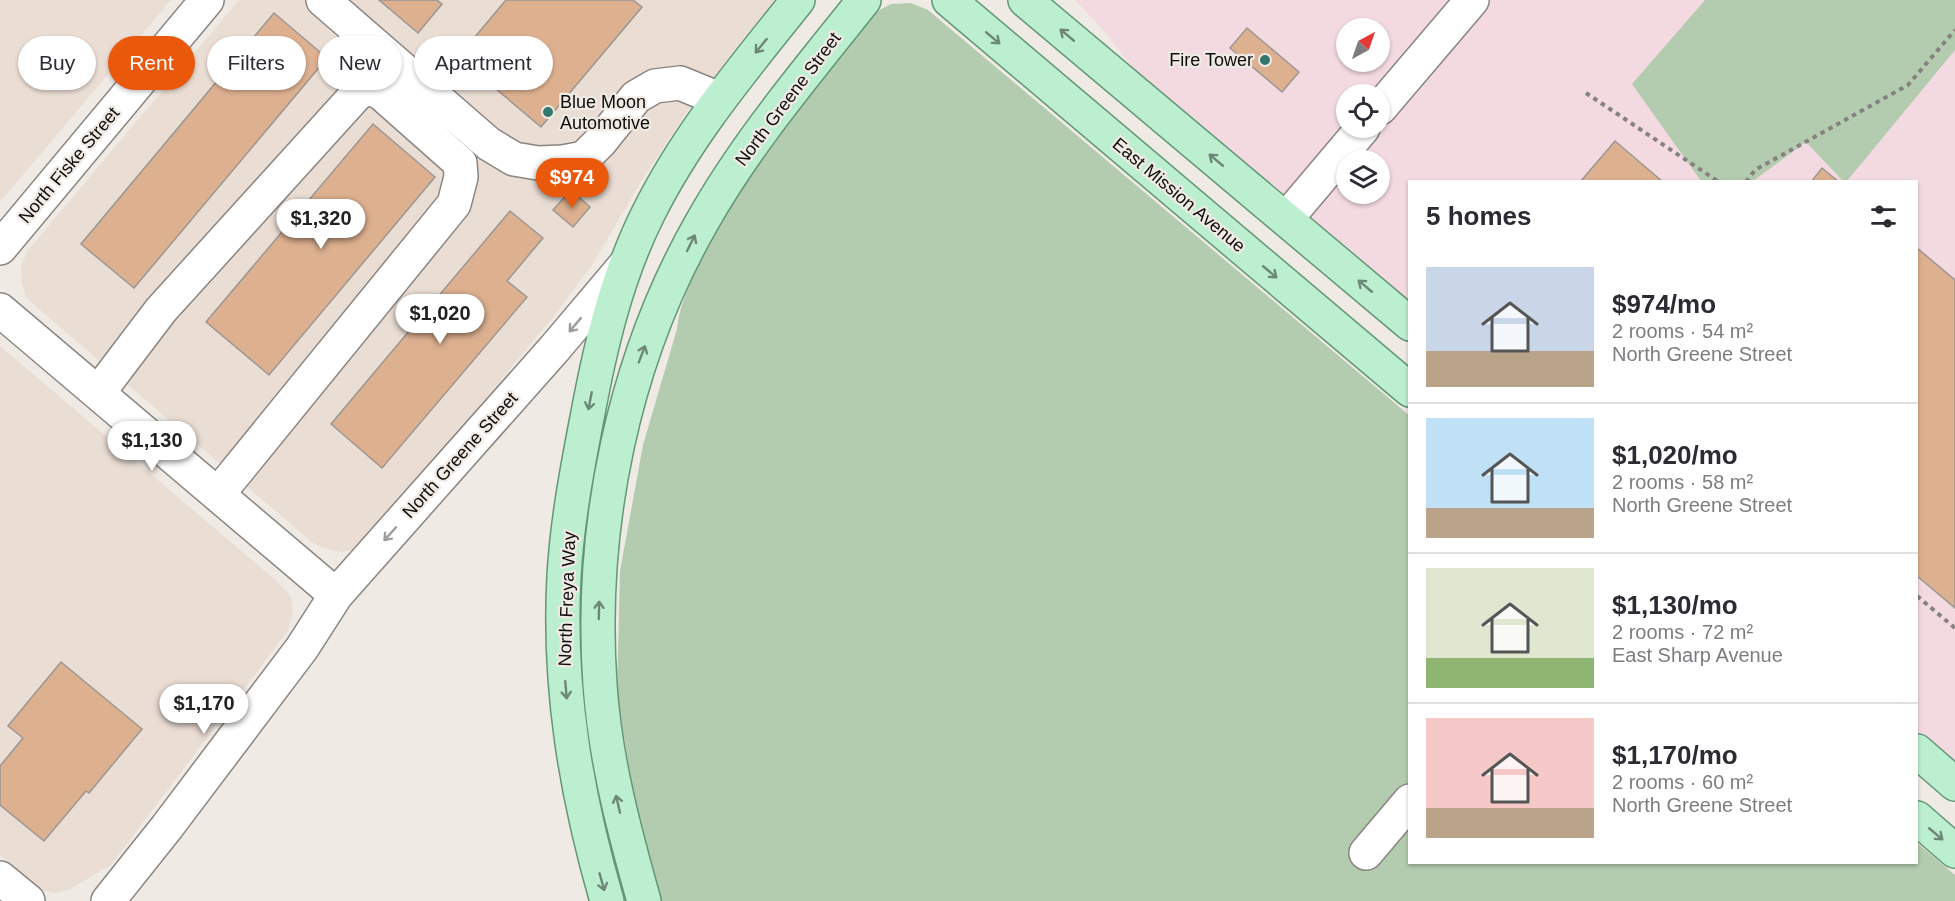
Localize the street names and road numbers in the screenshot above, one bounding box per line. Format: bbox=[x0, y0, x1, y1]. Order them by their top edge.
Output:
street label: North Greene Street bbox=[731, 28, 845, 170]
street label: North Fiske Street bbox=[15, 103, 123, 227]
street label: East Mission Avenue bbox=[1109, 134, 1249, 256]
street label: North Greene Street bbox=[398, 388, 522, 522]
street label: North Freya Way bbox=[555, 531, 579, 667]

